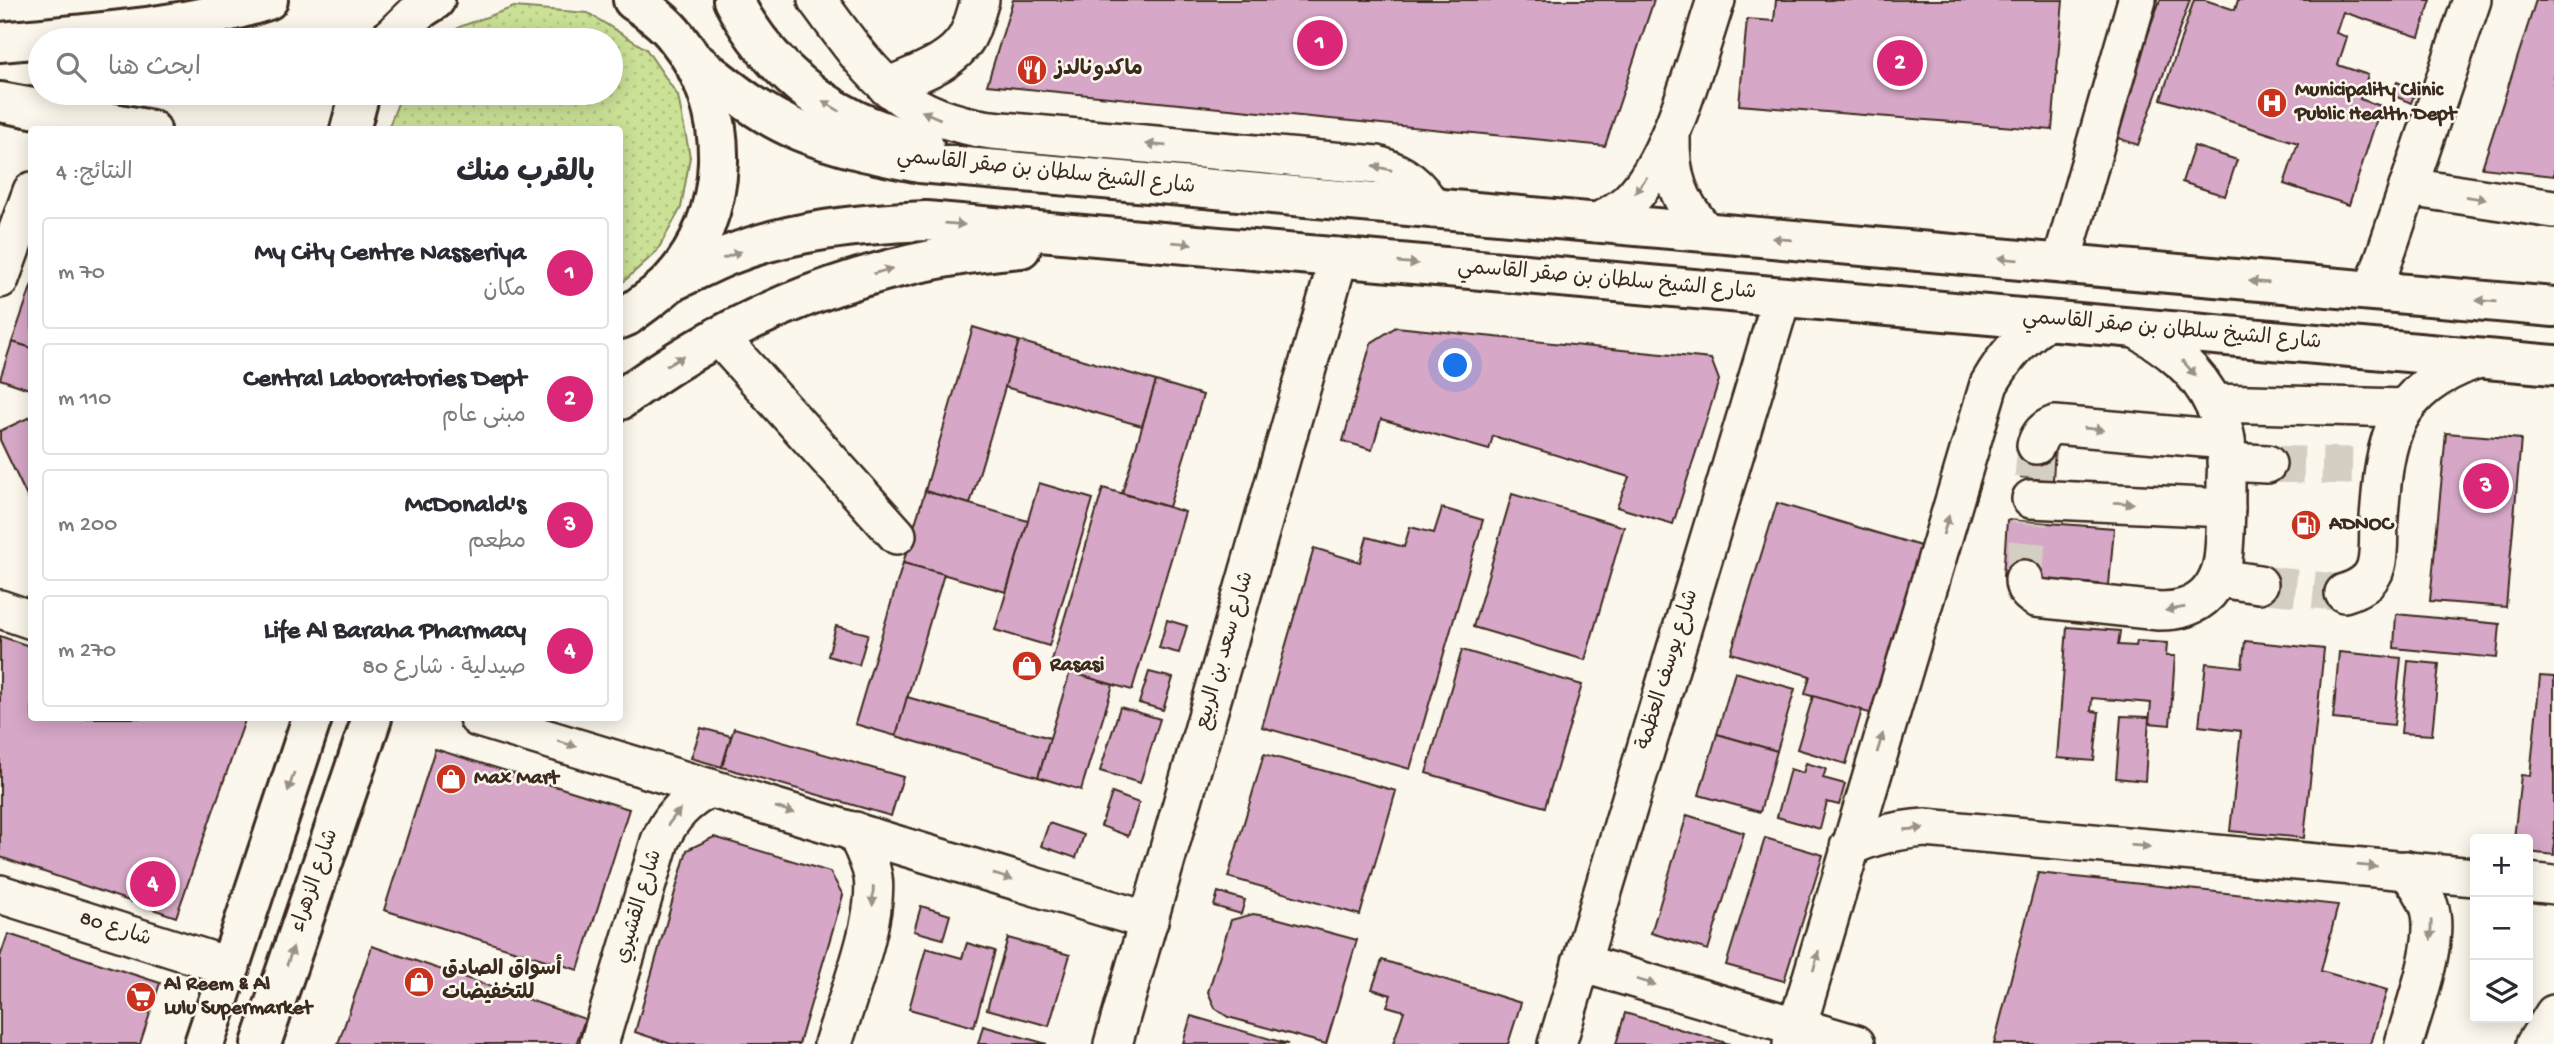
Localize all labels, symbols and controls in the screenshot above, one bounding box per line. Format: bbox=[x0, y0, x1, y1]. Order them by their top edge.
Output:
pin: 1 bbox=[1297, 17, 1343, 69]
search box bbox=[28, 28, 623, 105]
pin: 2 bbox=[1877, 37, 1923, 89]
icon: search bbox=[52, 48, 90, 86]
restaurant icon: ماكدونالدز bbox=[1015, 53, 1049, 87]
text: ابحث هنا bbox=[108, 54, 201, 85]
place label: ماكدونالدز bbox=[1053, 58, 1143, 83]
place label: Municipality Clinic Public Health Dept bbox=[2294, 79, 2459, 128]
hospital icon: Municipality Clinic Public Health Dept bbox=[2255, 86, 2289, 120]
one-way arrow bbox=[822, 100, 841, 112]
one-way arrow bbox=[921, 109, 941, 121]
one-way arrow bbox=[1145, 139, 1167, 150]
street label: شارع الشيخ سلطان بن صقر القاسمي bbox=[895, 145, 1196, 204]
text: بالقرب منك bbox=[456, 157, 595, 192]
text: النتائج: 4 bbox=[56, 160, 133, 187]
one-way arrow bbox=[1371, 162, 1393, 173]
one-way arrow bbox=[1634, 176, 1648, 194]
one-way arrow bbox=[2465, 193, 2487, 204]
one-way arrow bbox=[944, 219, 966, 230]
one-way arrow bbox=[1771, 233, 1793, 244]
one-way arrow bbox=[1171, 238, 1193, 249]
text: My City Centre Nasseriya bbox=[254, 239, 526, 270]
one-way arrow bbox=[721, 249, 742, 260]
one-way arrow bbox=[1997, 253, 2019, 264]
street label: شارع الشيخ سلطان بن صقر القاسمي bbox=[1456, 255, 1757, 310]
one-way arrow bbox=[1397, 258, 1419, 269]
text: 70 m bbox=[58, 260, 105, 287]
text: 1 bbox=[565, 260, 575, 287]
one-way arrow bbox=[872, 265, 894, 276]
one-way arrow bbox=[2248, 276, 2270, 287]
text: مكان bbox=[483, 277, 526, 304]
one-way arrow bbox=[2475, 295, 2497, 306]
street label: شارع الشيخ سلطان بن صقر القاسمي bbox=[2021, 305, 2322, 360]
your location bbox=[1438, 348, 1472, 382]
one-way arrow bbox=[666, 355, 685, 368]
one-way arrow bbox=[2181, 359, 2197, 377]
text: Central Laboratories Dept bbox=[243, 365, 526, 396]
text: 110 m bbox=[58, 386, 111, 413]
text: 2 bbox=[564, 386, 576, 413]
text: مبنى عام bbox=[442, 403, 526, 430]
one-way arrow bbox=[2083, 424, 2105, 435]
pin: 3 bbox=[2463, 460, 2509, 512]
text: McDonald's bbox=[405, 491, 526, 522]
one-way arrow bbox=[2113, 498, 2135, 509]
fuel station icon: ADNOC bbox=[2289, 508, 2323, 542]
text: 200 m bbox=[58, 512, 117, 539]
text: 3 bbox=[564, 512, 576, 539]
place label: ADNOC bbox=[2328, 513, 2394, 538]
one-way arrow bbox=[1941, 514, 1951, 535]
text: مطعم bbox=[468, 529, 526, 556]
street label: شارع سعد بن الربيع bbox=[1191, 569, 1261, 733]
street label: شارع يوسف العظمة bbox=[1633, 587, 1705, 753]
one-way arrow bbox=[2164, 604, 2186, 615]
text: Life Al Baraha Pharmacy bbox=[264, 617, 526, 648]
text: 270 m bbox=[58, 638, 116, 665]
text: 4 bbox=[565, 638, 575, 665]
shop icon: Rasasi bbox=[1010, 649, 1044, 683]
place label: Rasasi bbox=[1049, 654, 1104, 679]
text: صيدلية · شارع 80 bbox=[362, 655, 526, 682]
one-way arrow bbox=[1876, 732, 1886, 753]
one-way arrow bbox=[557, 740, 578, 750]
shop icon: Max Mart bbox=[434, 762, 468, 796]
place label: Max Mart bbox=[474, 767, 561, 792]
one-way arrow bbox=[285, 772, 295, 793]
one-way arrow bbox=[775, 806, 796, 816]
one-way arrow bbox=[667, 808, 681, 827]
one-way arrow bbox=[1903, 823, 1925, 834]
street label: شارع الزهراء bbox=[287, 826, 345, 936]
map controls bbox=[2470, 834, 2533, 1023]
button: + bbox=[2470, 834, 2533, 897]
one-way arrow bbox=[2130, 841, 2152, 852]
street label: شارع القشيري bbox=[611, 847, 669, 967]
pin: 4 bbox=[130, 858, 176, 910]
one-way arrow bbox=[2356, 861, 2378, 872]
one-way arrow bbox=[992, 872, 1013, 882]
one-way arrow bbox=[867, 885, 878, 907]
button: − bbox=[2470, 897, 2533, 960]
street label: شارع 80 bbox=[76, 907, 154, 953]
one-way arrow bbox=[2426, 920, 2437, 942]
one-way arrow bbox=[285, 946, 296, 967]
one-way arrow bbox=[1811, 950, 1822, 972]
place label: أسواق الصادق للتخفيضات bbox=[442, 954, 562, 1007]
button: layers bbox=[2470, 960, 2533, 1023]
shop icon: أسواق الصادق للتخفيضات bbox=[402, 965, 436, 999]
place label: Al Reem & Al Lulu Supermarket bbox=[163, 973, 314, 1022]
one-way arrow bbox=[1636, 978, 1657, 988]
supermarket icon: Al Reem & Al Lulu Supermarket bbox=[124, 980, 158, 1014]

